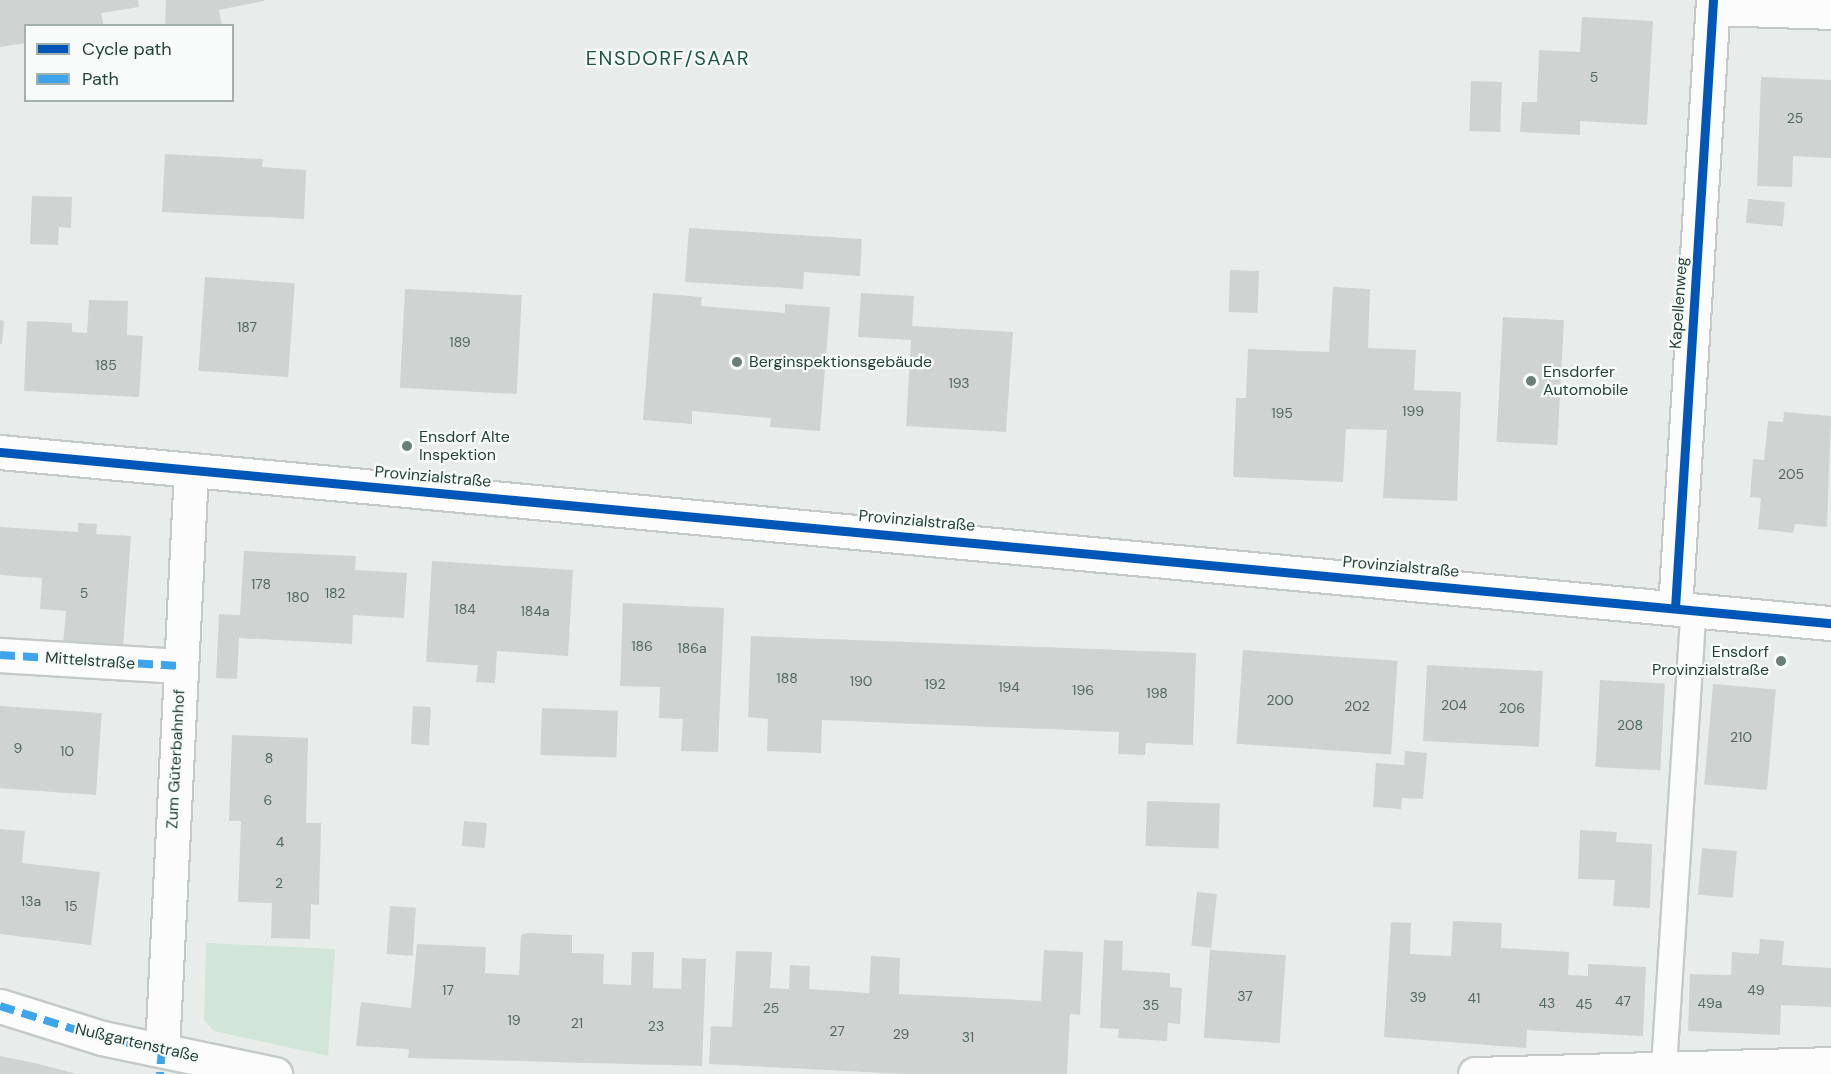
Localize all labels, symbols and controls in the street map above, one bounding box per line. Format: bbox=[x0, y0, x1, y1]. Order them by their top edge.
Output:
legend bbox=[24, 24, 234, 102]
text: Cycle path bbox=[82, 37, 172, 61]
district label: ENSDORF/SAAR bbox=[586, 46, 750, 70]
text: Path bbox=[82, 67, 119, 91]
house number: 5 bbox=[1590, 69, 1598, 85]
house number: 25 bbox=[1787, 110, 1803, 126]
street label: Kapellenweg bbox=[1666, 256, 1692, 350]
house number: 187 bbox=[237, 319, 257, 335]
house number: 189 bbox=[449, 334, 471, 350]
place label: Berginspektionsgebäude bbox=[749, 352, 932, 372]
marker: Berginspektionsgebäude bbox=[730, 355, 744, 369]
house number: 185 bbox=[95, 357, 117, 373]
place label: Ensdorfer Automobile bbox=[1543, 362, 1628, 400]
marker: Ensdorfer Automobile bbox=[1524, 374, 1538, 388]
house number: 193 bbox=[948, 375, 970, 391]
house number: 199 bbox=[1402, 403, 1424, 419]
house number: 195 bbox=[1271, 405, 1293, 421]
place label: Ensdorf Alte Inspektion bbox=[419, 427, 510, 465]
marker: Ensdorf Alte Inspektion bbox=[400, 439, 414, 453]
street label: Provinzialstraße bbox=[374, 462, 492, 492]
house number: 205 bbox=[1778, 466, 1804, 482]
street label: Provinzialstraße bbox=[858, 506, 976, 536]
street label: Provinzialstraße bbox=[1342, 552, 1460, 582]
house number: 178 bbox=[251, 576, 271, 592]
house number: 5 bbox=[80, 585, 88, 601]
house number: 182 bbox=[325, 585, 345, 601]
house number: 180 bbox=[287, 589, 309, 605]
house number: 184 bbox=[454, 601, 476, 617]
house number: 184a bbox=[521, 603, 549, 619]
house number: 186 bbox=[631, 638, 653, 654]
house number: 186a bbox=[677, 640, 707, 656]
place label: Ensdorf Provinzialstraße bbox=[1652, 642, 1769, 680]
street label: Mittelstraße bbox=[44, 648, 136, 674]
marker: Ensdorf Provinzialstraße bbox=[1774, 654, 1788, 668]
house number: 188 bbox=[776, 670, 798, 686]
house number: 190 bbox=[850, 673, 872, 689]
house number: 192 bbox=[925, 676, 945, 692]
house number: 194 bbox=[998, 679, 1020, 695]
house number: 196 bbox=[1072, 682, 1094, 698]
house number: 198 bbox=[1146, 685, 1168, 701]
street label: Zum Güterbahnhof bbox=[163, 689, 189, 829]
house number: 200 bbox=[1266, 692, 1294, 708]
house number: 204 bbox=[1441, 697, 1467, 713]
house number: 202 bbox=[1344, 698, 1370, 714]
house number: 206 bbox=[1499, 700, 1525, 716]
house number: 208 bbox=[1617, 717, 1643, 733]
house number: 210 bbox=[1730, 729, 1752, 745]
house number: 9 bbox=[14, 740, 22, 756]
house number: 10 bbox=[60, 743, 74, 759]
house number: 8 bbox=[265, 750, 273, 766]
house number: 6 bbox=[264, 792, 272, 808]
house number: 4 bbox=[276, 834, 284, 850]
house number: 2 bbox=[275, 875, 283, 891]
house number: 13a bbox=[21, 893, 41, 909]
house number: 15 bbox=[65, 898, 77, 914]
house number: 17 bbox=[442, 982, 454, 998]
house number: 49 bbox=[1747, 982, 1765, 998]
house number: 37 bbox=[1237, 988, 1253, 1004]
house number: 39 bbox=[1410, 989, 1426, 1005]
house number: 41 bbox=[1468, 990, 1480, 1006]
house number: 47 bbox=[1615, 993, 1631, 1009]
house number: 43 bbox=[1539, 995, 1555, 1011]
house number: 49a bbox=[1698, 995, 1722, 1011]
house number: 45 bbox=[1575, 996, 1593, 1012]
house number: 35 bbox=[1143, 997, 1159, 1013]
house number: 25 bbox=[763, 1000, 779, 1016]
house number: 19 bbox=[507, 1012, 521, 1028]
house number: 21 bbox=[571, 1015, 583, 1031]
house number: 23 bbox=[648, 1018, 664, 1034]
street label: Nußgartenstraße bbox=[73, 1019, 201, 1067]
house number: 27 bbox=[829, 1023, 845, 1039]
house number: 29 bbox=[893, 1026, 909, 1042]
house number: 31 bbox=[962, 1029, 974, 1045]

